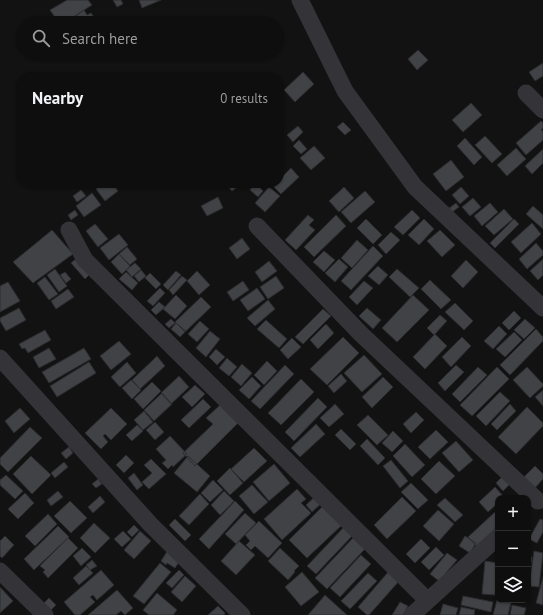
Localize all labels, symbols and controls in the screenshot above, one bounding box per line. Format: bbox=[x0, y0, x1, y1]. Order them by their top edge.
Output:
search box bbox=[16, 16, 284, 60]
icon: search bbox=[30, 27, 52, 49]
text: Search here bbox=[62, 29, 138, 48]
text: Nearby bbox=[32, 87, 83, 109]
text: 0 results bbox=[220, 90, 268, 107]
map controls bbox=[495, 495, 531, 603]
button: + bbox=[495, 495, 531, 531]
button: − bbox=[495, 531, 531, 567]
button: layers bbox=[495, 567, 531, 603]

